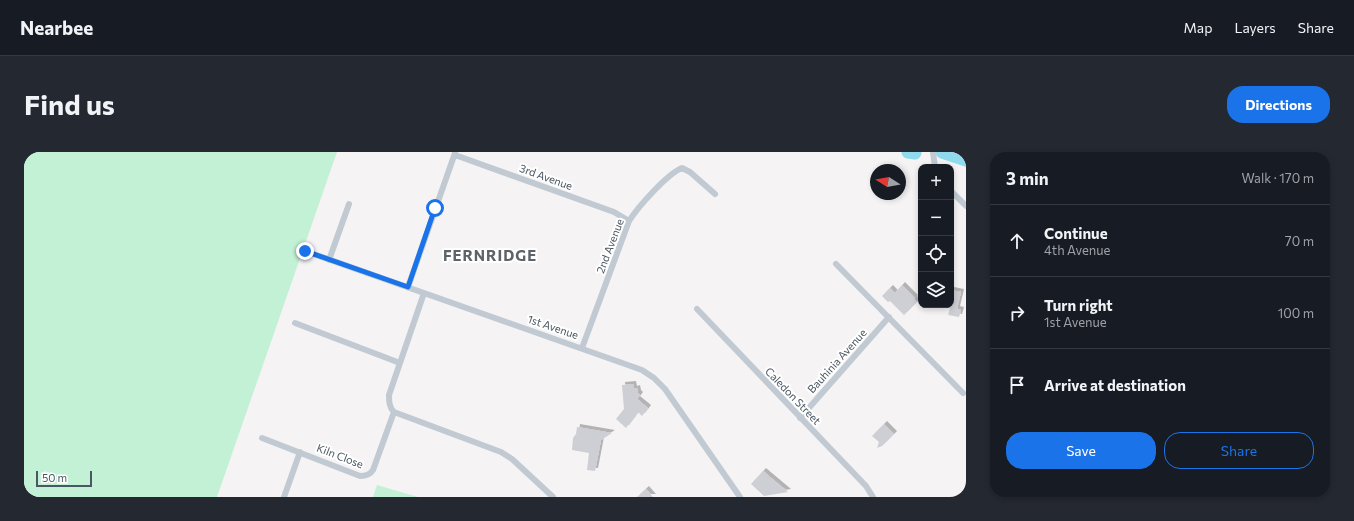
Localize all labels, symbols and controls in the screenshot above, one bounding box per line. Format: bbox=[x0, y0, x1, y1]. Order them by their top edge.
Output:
text: Nearbee bbox=[20, 16, 93, 39]
text: Map bbox=[1184, 19, 1212, 36]
text: Layers bbox=[1234, 19, 1276, 36]
text: Share bbox=[1298, 19, 1334, 36]
button: Directions bbox=[1227, 86, 1330, 123]
text: Find us bbox=[24, 87, 115, 121]
street label: 3rd Avenue bbox=[518, 161, 575, 192]
north arrow bbox=[870, 164, 906, 200]
map controls bbox=[918, 164, 954, 308]
button: + bbox=[918, 164, 954, 200]
text: 3 min bbox=[1006, 168, 1049, 189]
text: Walk · 170 m bbox=[1242, 170, 1314, 186]
route start bbox=[426, 199, 444, 217]
button: − bbox=[918, 200, 954, 236]
street label: 2nd Avenue bbox=[593, 216, 626, 275]
text: Continue bbox=[1044, 224, 1108, 242]
icon: ahead bbox=[1006, 230, 1028, 252]
text: 70 m bbox=[1285, 233, 1314, 249]
button: locate bbox=[918, 236, 954, 272]
route end bbox=[296, 242, 314, 260]
text: 4th Avenue bbox=[1044, 242, 1110, 258]
district label: FERNRIDGE bbox=[443, 246, 537, 264]
button: layers bbox=[918, 272, 954, 308]
text: Turn right bbox=[1044, 296, 1113, 314]
icon: right bbox=[1006, 302, 1028, 324]
text: 100 m bbox=[1278, 305, 1314, 321]
street label: 1st Avenue bbox=[526, 312, 581, 341]
text: 1st Avenue bbox=[1044, 314, 1107, 330]
street label: Bauhinia Avenue bbox=[804, 326, 869, 395]
street label: Caledon Street bbox=[763, 364, 824, 427]
icon: arrive bbox=[1006, 374, 1028, 396]
text: Arrive at destination bbox=[1044, 376, 1186, 394]
button: Save bbox=[1006, 432, 1156, 469]
button: Share bbox=[1164, 432, 1314, 469]
street label: Kiln Close bbox=[315, 441, 366, 470]
scale bar bbox=[36, 469, 92, 488]
text: 50 m bbox=[42, 471, 67, 484]

